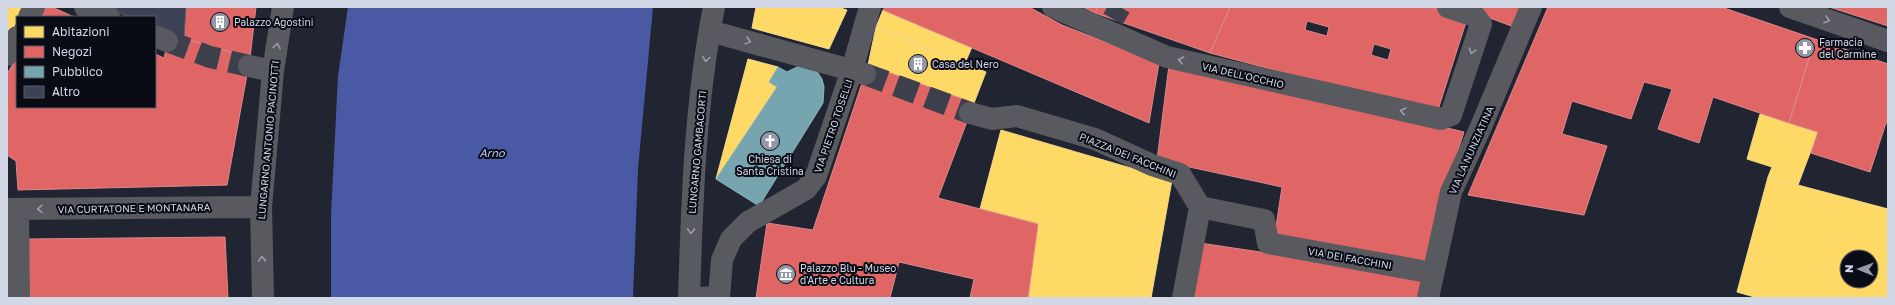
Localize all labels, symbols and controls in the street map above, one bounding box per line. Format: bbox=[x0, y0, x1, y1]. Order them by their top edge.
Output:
building icon: Palazzo Agostini bbox=[209, 11, 231, 33]
one-way arrow bbox=[1824, 15, 1831, 23]
legend bbox=[16, 16, 156, 108]
place label: Palazzo Agostini bbox=[234, 16, 313, 28]
text: Abitazioni bbox=[52, 24, 109, 39]
one-way arrow bbox=[744, 36, 751, 45]
place label: Farmacia del Carmine bbox=[1819, 36, 1877, 60]
pharmacy icon: Farmacia del Carmine bbox=[1794, 37, 1816, 59]
one-way arrow bbox=[272, 43, 281, 49]
text: Negozi bbox=[52, 44, 92, 59]
one-way arrow bbox=[1468, 48, 1477, 55]
building icon: Casa del Nero bbox=[907, 53, 929, 75]
one-way arrow bbox=[702, 56, 711, 62]
one-way arrow bbox=[1177, 57, 1184, 65]
place label: Casa del Nero bbox=[932, 58, 999, 70]
street label: LUNGARNO ANTONIO PACINOTTI bbox=[255, 60, 281, 220]
street label: VIA DELL'OCCHIO bbox=[1201, 60, 1285, 90]
text: Pubblico bbox=[52, 64, 103, 79]
street label: VIA PIETRO TOSELLI bbox=[811, 78, 855, 174]
text: Altro bbox=[52, 84, 80, 99]
street label: LUNGARNO GAMBACORTI bbox=[686, 90, 708, 214]
street label: VIA LA NUNZIATINA bbox=[1446, 104, 1496, 196]
one-way arrow bbox=[1400, 107, 1406, 115]
church icon: Chiesa di Santa Cristina bbox=[759, 130, 781, 152]
street label: PIAZZA DEI FACCHINI bbox=[1078, 130, 1178, 180]
water label: Arno bbox=[479, 146, 506, 159]
place label: Chiesa di Santa Cristina bbox=[736, 153, 804, 177]
street label: VIA CURTATONE E MONTANARA bbox=[57, 201, 211, 215]
one-way arrow bbox=[37, 205, 43, 213]
one-way arrow bbox=[687, 228, 696, 234]
street label: VIA DEI FACCHINI bbox=[1307, 245, 1393, 271]
north arrow bbox=[1839, 249, 1879, 289]
one-way arrow bbox=[258, 256, 267, 262]
place label: Palazzo Blu - Museo d'Arte e Cultura bbox=[800, 262, 896, 286]
museum icon: Palazzo Blu - Museo d'Arte e Cultura bbox=[775, 263, 797, 285]
text: N bbox=[1842, 265, 1855, 273]

